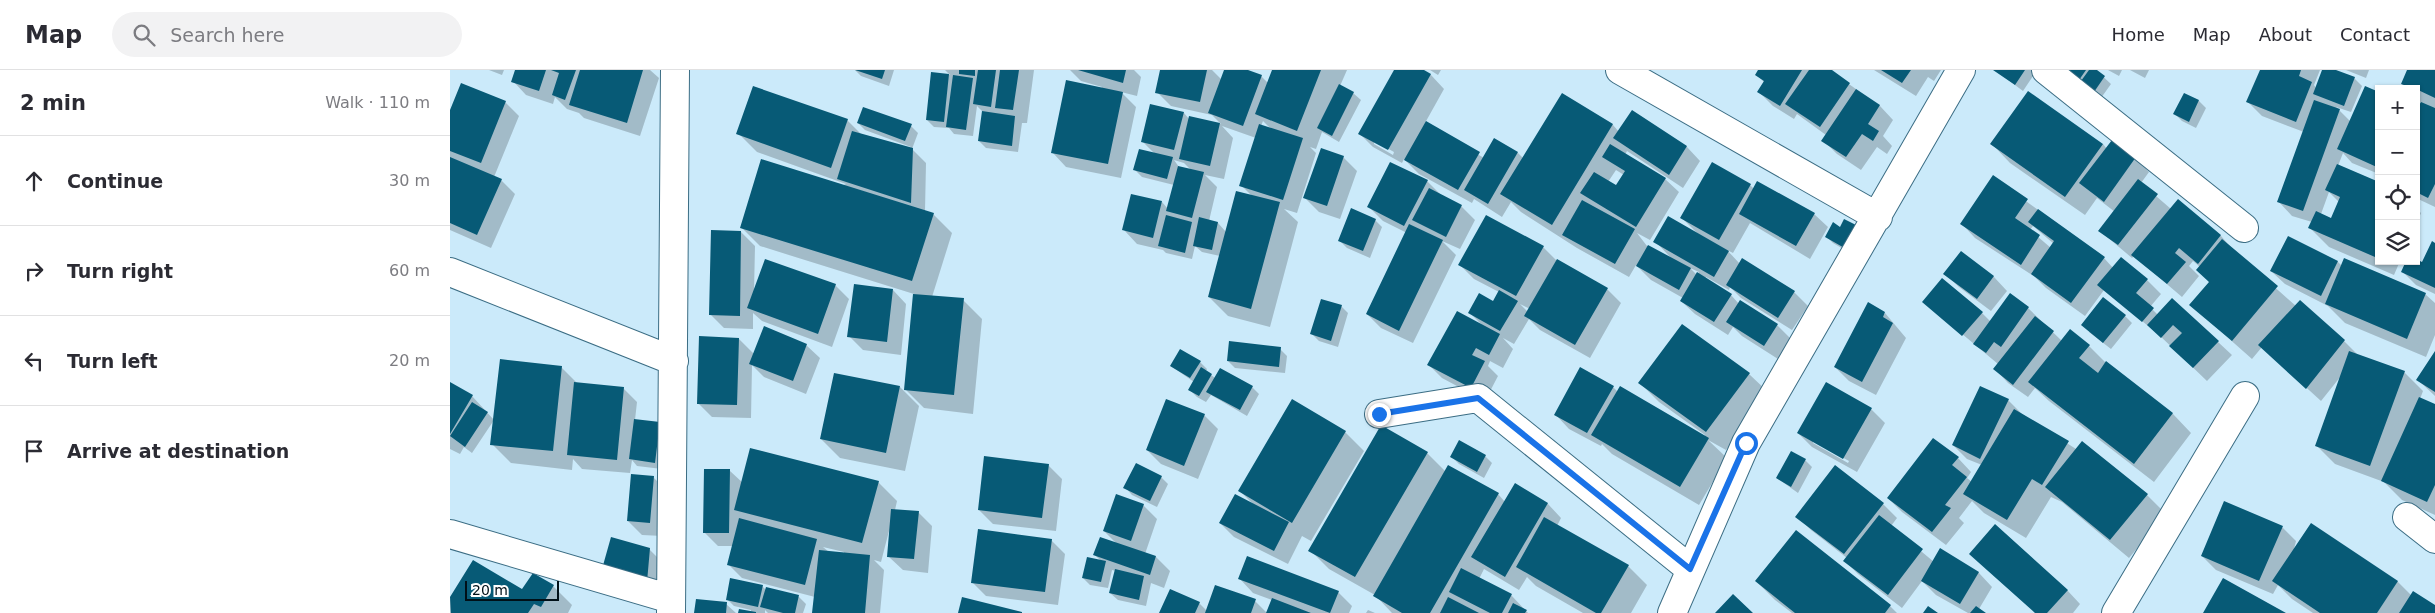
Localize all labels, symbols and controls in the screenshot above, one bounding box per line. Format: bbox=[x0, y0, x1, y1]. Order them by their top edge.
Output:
search box bbox=[112, 12, 462, 57]
text: Map bbox=[25, 21, 82, 49]
icon: search bbox=[130, 21, 158, 49]
text: Search here bbox=[170, 24, 284, 46]
text: Home bbox=[2112, 24, 2165, 45]
text: Map bbox=[2193, 24, 2231, 45]
text: About bbox=[2259, 24, 2312, 45]
text: Contact bbox=[2340, 24, 2410, 45]
map controls bbox=[2375, 85, 2420, 265]
button: + bbox=[2375, 85, 2420, 130]
text: 2 min bbox=[20, 91, 86, 115]
text: Walk · 110 m bbox=[325, 93, 430, 112]
button: − bbox=[2375, 130, 2420, 175]
icon: ahead bbox=[20, 167, 48, 195]
text: Continue bbox=[67, 170, 163, 192]
text: 30 m bbox=[389, 171, 430, 190]
button: locate bbox=[2375, 175, 2420, 220]
button: layers bbox=[2375, 220, 2420, 265]
icon: right bbox=[20, 257, 48, 285]
text: Turn right bbox=[67, 260, 173, 282]
text: 60 m bbox=[389, 261, 430, 280]
icon: left bbox=[20, 347, 48, 375]
text: Turn left bbox=[67, 350, 158, 372]
text: 20 m bbox=[389, 351, 430, 370]
route end bbox=[1368, 403, 1391, 426]
route start bbox=[1735, 432, 1758, 455]
icon: arrive bbox=[20, 437, 48, 465]
text: Arrive at destination bbox=[67, 440, 289, 462]
scale bar bbox=[465, 578, 559, 601]
text: 20 m bbox=[472, 582, 508, 598]

